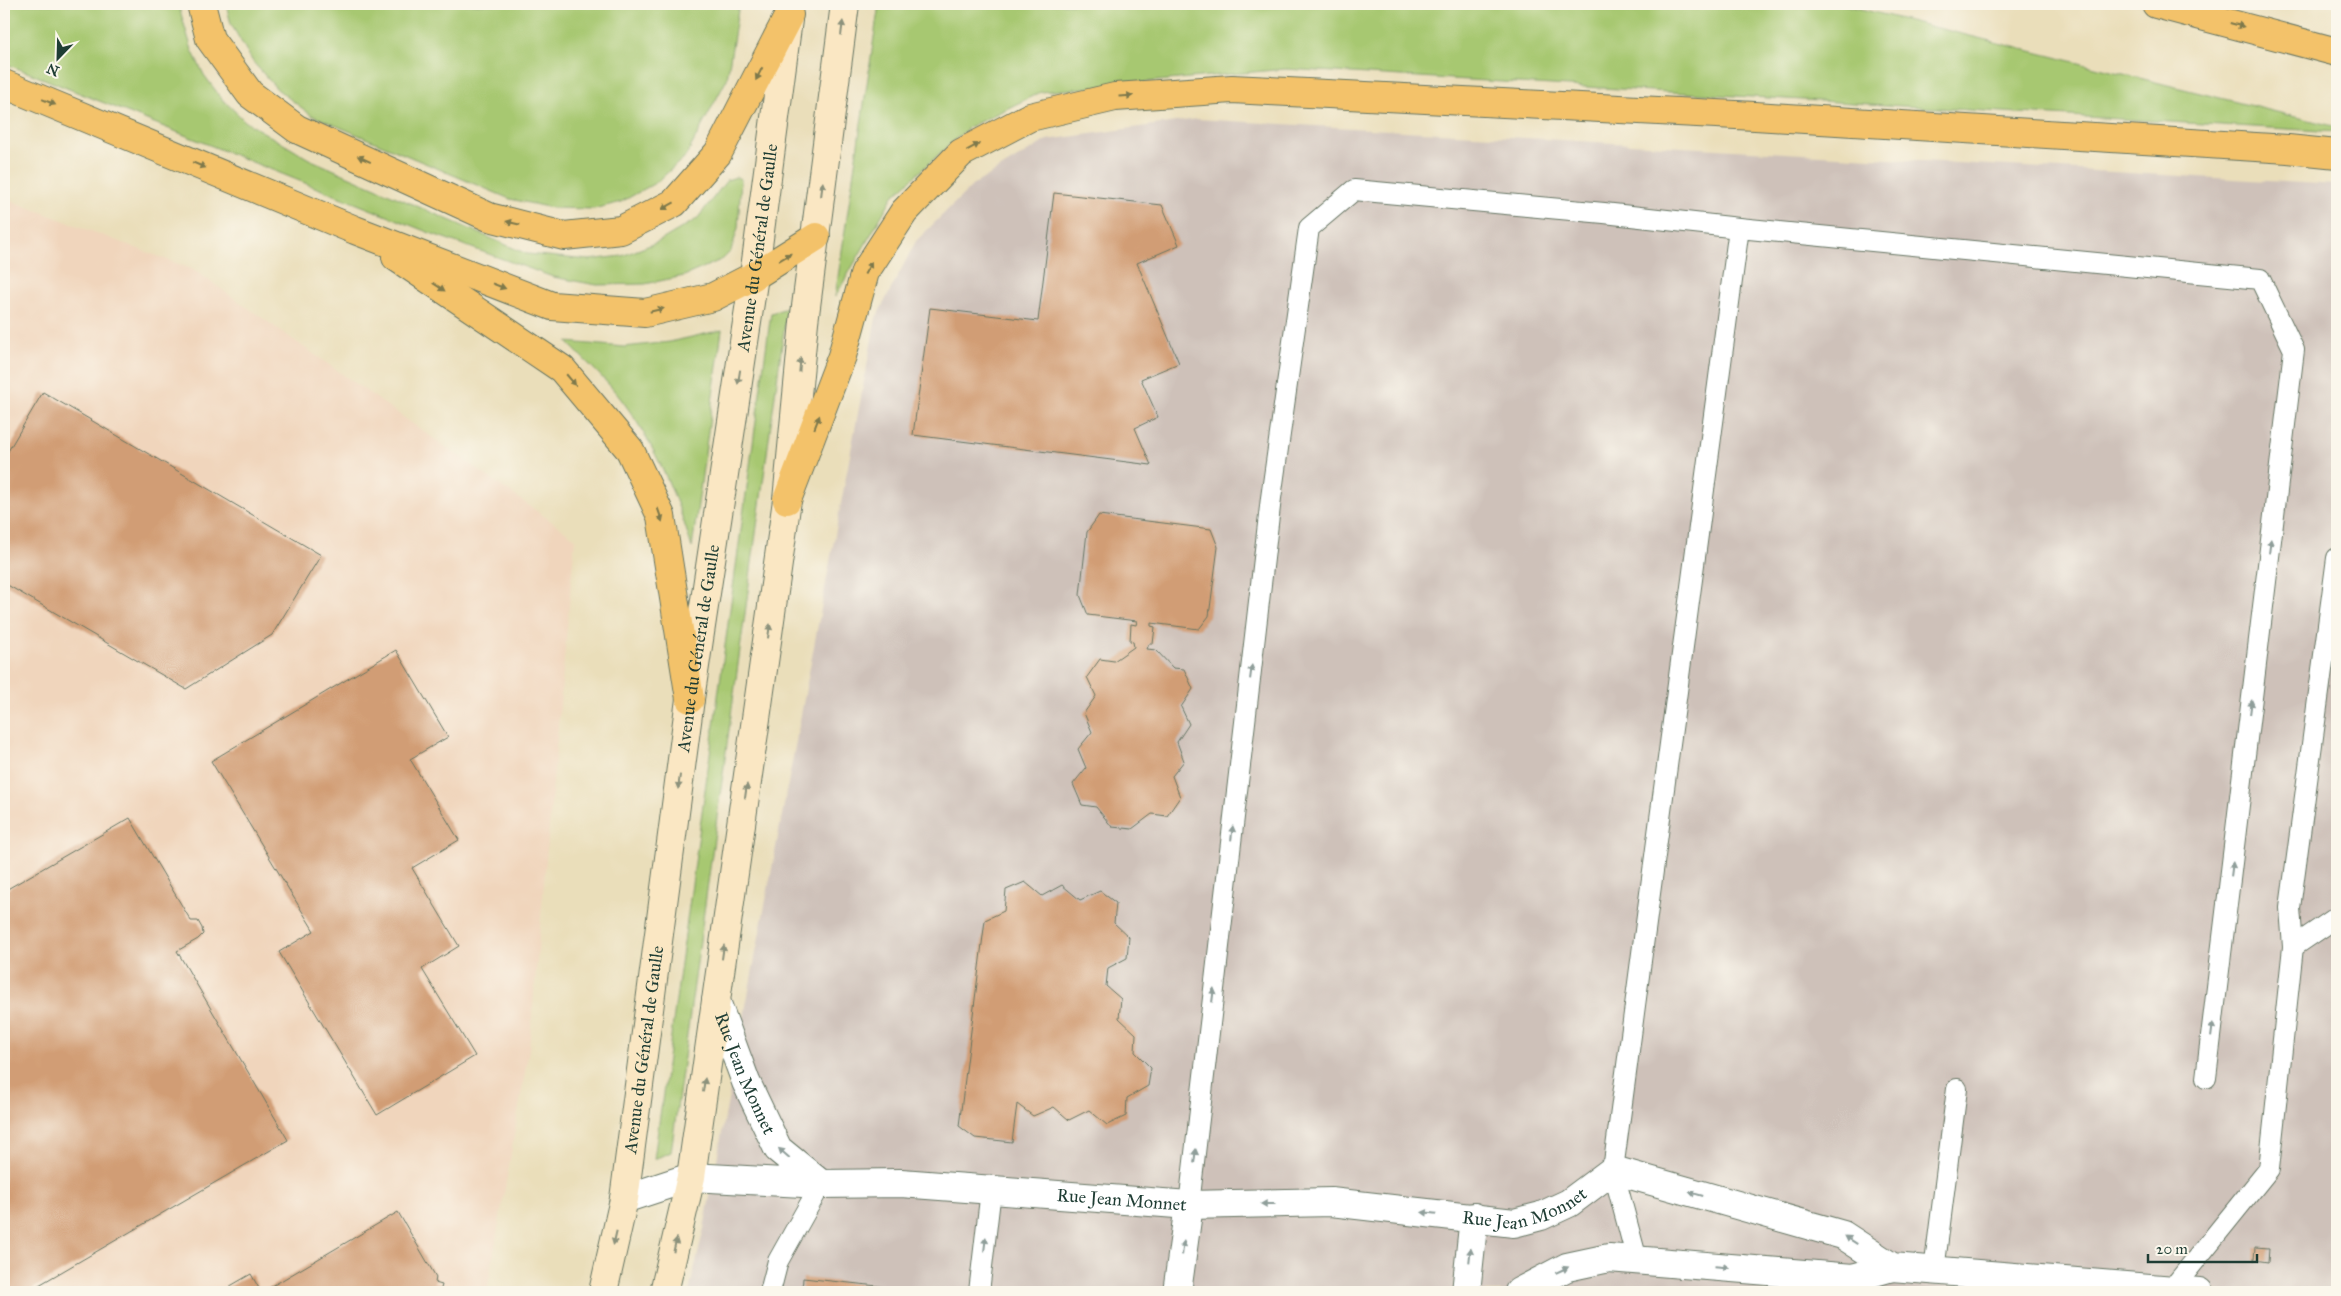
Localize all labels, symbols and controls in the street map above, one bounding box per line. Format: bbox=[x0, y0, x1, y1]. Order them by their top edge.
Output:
one-way arrow bbox=[838, 20, 846, 36]
one-way arrow bbox=[2229, 21, 2244, 29]
north arrow bbox=[32, 32, 82, 82]
text: N bbox=[44, 59, 62, 80]
one-way arrow bbox=[755, 67, 763, 81]
one-way arrow bbox=[1118, 92, 1134, 100]
one-way arrow bbox=[42, 99, 56, 107]
street label: Avenue du Général de Gaulle bbox=[732, 142, 782, 354]
one-way arrow bbox=[966, 143, 980, 151]
one-way arrow bbox=[357, 155, 371, 163]
one-way arrow bbox=[192, 161, 207, 169]
one-way arrow bbox=[818, 181, 826, 197]
one-way arrow bbox=[660, 202, 675, 210]
one-way arrow bbox=[505, 219, 521, 227]
one-way arrow bbox=[778, 252, 791, 262]
one-way arrow bbox=[864, 262, 873, 275]
one-way arrow bbox=[433, 282, 446, 292]
one-way arrow bbox=[492, 282, 506, 290]
one-way arrow bbox=[649, 306, 664, 314]
one-way arrow bbox=[796, 356, 804, 372]
one-way arrow bbox=[734, 369, 742, 385]
one-way arrow bbox=[566, 374, 577, 387]
one-way arrow bbox=[813, 414, 821, 429]
one-way arrow bbox=[656, 508, 664, 523]
one-way arrow bbox=[2267, 538, 2275, 554]
street label: Avenue du Général de Gaulle bbox=[672, 543, 724, 754]
one-way arrow bbox=[765, 622, 773, 638]
one-way arrow bbox=[1247, 664, 1255, 680]
one-way arrow bbox=[2247, 699, 2255, 715]
one-way arrow bbox=[675, 775, 683, 791]
one-way arrow bbox=[742, 783, 750, 799]
one-way arrow bbox=[1228, 825, 1236, 841]
one-way arrow bbox=[2228, 860, 2236, 876]
street label: Avenue du Général de Gaulle bbox=[619, 944, 668, 1156]
one-way arrow bbox=[719, 944, 727, 960]
one-way arrow bbox=[1209, 986, 1217, 1002]
street label: Rue Jean Monnet bbox=[710, 1009, 781, 1138]
one-way arrow bbox=[2208, 1022, 2216, 1038]
one-way arrow bbox=[700, 1077, 708, 1093]
one-way arrow bbox=[778, 1147, 790, 1159]
one-way arrow bbox=[1191, 1148, 1199, 1164]
street label: Rue Jean Monnet bbox=[1461, 1182, 1592, 1234]
street label: Rue Jean Monnet bbox=[1056, 1184, 1188, 1216]
one-way arrow bbox=[1689, 1189, 1704, 1197]
one-way arrow bbox=[1259, 1200, 1275, 1208]
one-way arrow bbox=[1421, 1209, 1437, 1217]
one-way arrow bbox=[611, 1230, 619, 1245]
scale bar bbox=[2148, 1231, 2257, 1263]
one-way arrow bbox=[1845, 1235, 1858, 1245]
one-way arrow bbox=[981, 1236, 989, 1252]
one-way arrow bbox=[671, 1237, 679, 1252]
one-way arrow bbox=[1179, 1240, 1187, 1256]
text: 20 m bbox=[2156, 1240, 2188, 1258]
one-way arrow bbox=[1466, 1246, 1474, 1262]
one-way arrow bbox=[1715, 1263, 1731, 1271]
one-way arrow bbox=[1555, 1265, 1569, 1273]

